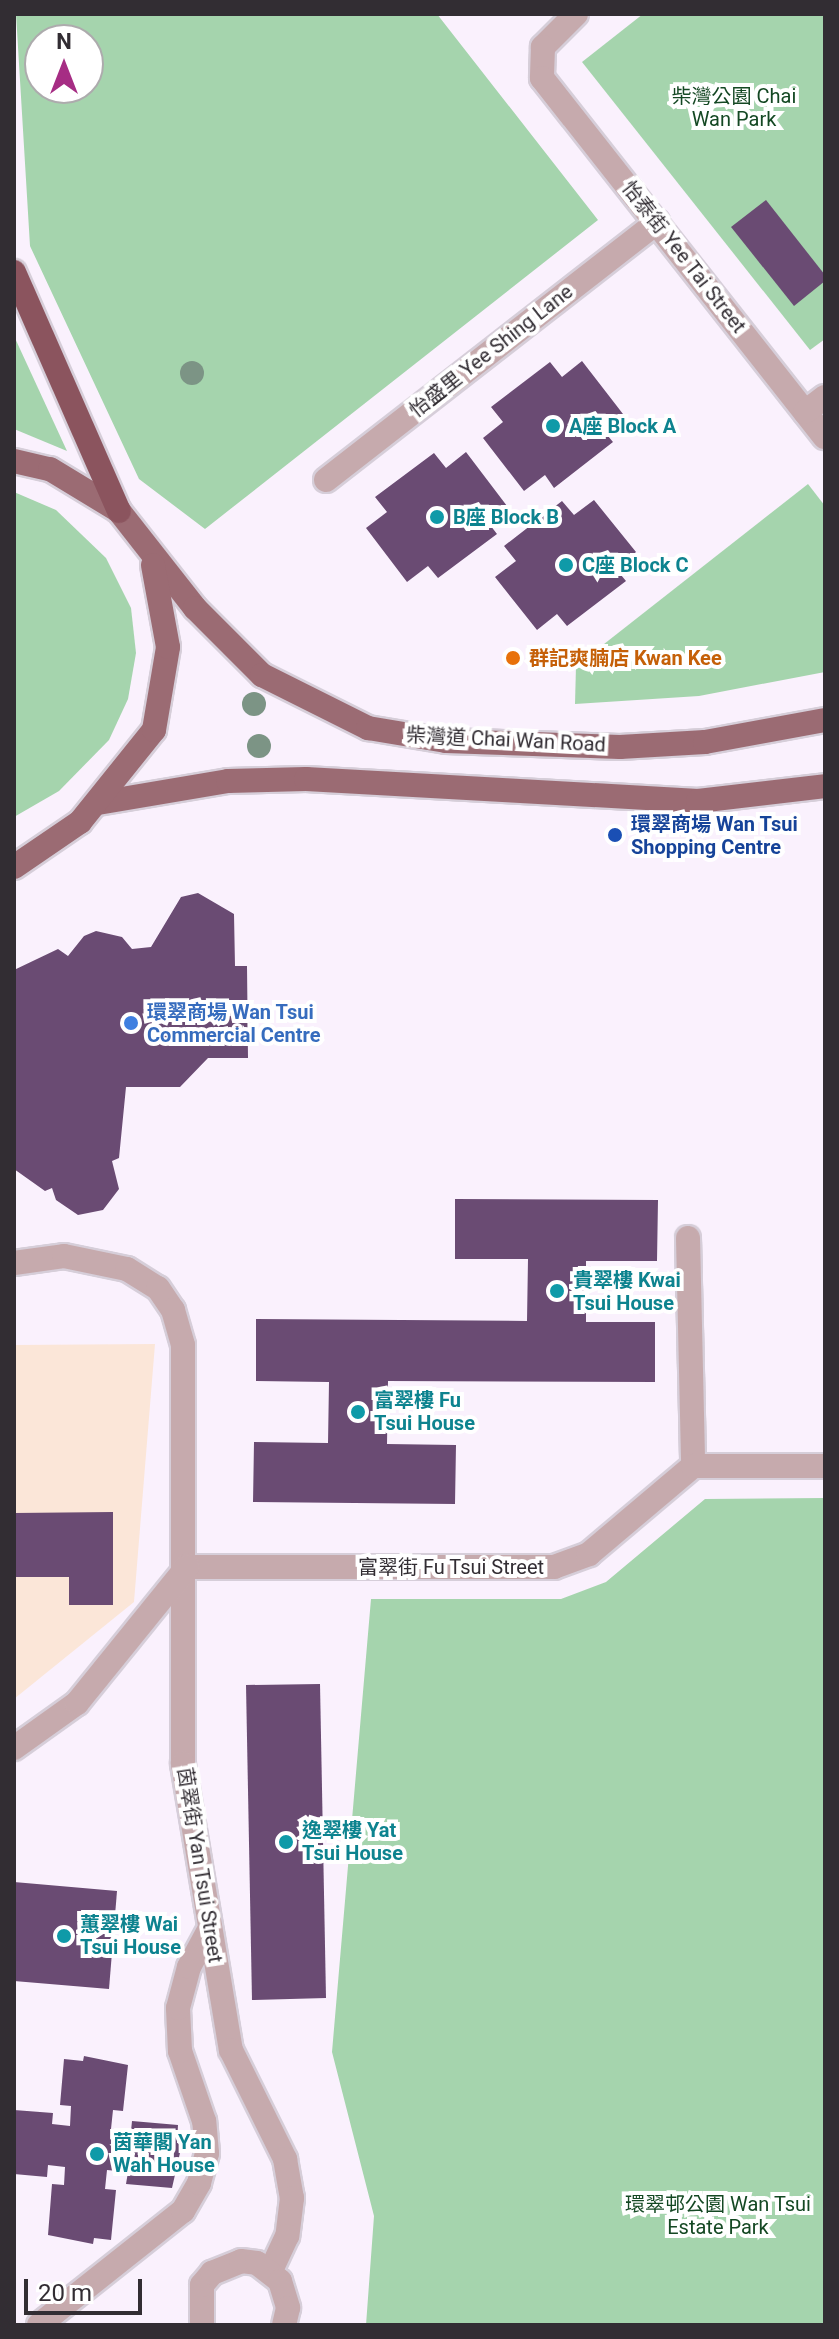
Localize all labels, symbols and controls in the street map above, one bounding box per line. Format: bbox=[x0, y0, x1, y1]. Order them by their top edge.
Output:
north arrow bbox=[24, 24, 104, 104]
text: N bbox=[56, 29, 72, 54]
park label: 柴灣公園 Chai Wan Park bbox=[672, 84, 796, 131]
street label: 怡泰街 Yee Tai Street bbox=[617, 176, 751, 338]
street label: 怡盛里 Yee Shing Lane bbox=[404, 280, 578, 422]
place label: A座 Block A bbox=[569, 414, 676, 438]
marker: A座 Block A bbox=[544, 417, 562, 435]
place label: B座 Block B bbox=[453, 505, 559, 529]
marker: B座 Block B bbox=[428, 508, 446, 526]
place label: C座 Block C bbox=[582, 553, 689, 577]
marker: C座 Block C bbox=[557, 556, 575, 574]
place label: 群記爽腩店 Kwan Kee bbox=[529, 646, 722, 670]
marker: 群記爽腩店 Kwan Kee bbox=[504, 649, 522, 667]
street label: 柴灣道 Chai Wan Road bbox=[406, 723, 606, 757]
place label: 環翠商場 Wan Tsui Shopping Centre bbox=[631, 812, 798, 859]
marker: 環翠商場 Wan Tsui Shopping Centre bbox=[606, 826, 624, 844]
place label: 環翠商場 Wan Tsui Commercial Centre bbox=[147, 1000, 320, 1047]
marker: 環翠商場 Wan Tsui Commercial Centre bbox=[122, 1014, 140, 1032]
place label: 貴翠樓 Kwai Tsui House bbox=[573, 1268, 681, 1315]
marker: 貴翠樓 Kwai Tsui House bbox=[548, 1282, 566, 1300]
place label: 富翠樓 Fu Tsui House bbox=[374, 1388, 475, 1435]
marker: 富翠樓 Fu Tsui House bbox=[349, 1403, 367, 1421]
street label: 富翠街 Fu Tsui Street bbox=[358, 1555, 544, 1579]
street label: 茵翠街 Yan Tsui Street bbox=[173, 1765, 227, 1965]
place label: 逸翠樓 Yat Tsui House bbox=[302, 1818, 403, 1865]
marker: 逸翠樓 Yat Tsui House bbox=[277, 1833, 295, 1851]
place label: 蕙翠樓 Wai Tsui House bbox=[80, 1912, 181, 1959]
marker: 蕙翠樓 Wai Tsui House bbox=[55, 1927, 73, 1945]
place label: 茵華閣 Yan Wah House bbox=[113, 2130, 215, 2177]
marker: 茵華閣 Yan Wah House bbox=[88, 2145, 106, 2163]
park label: 環翠邨公園 Wan Tsui Estate Park bbox=[625, 2192, 811, 2239]
scale bar bbox=[28, 2263, 146, 2313]
text: 20 m bbox=[38, 2279, 92, 2307]

